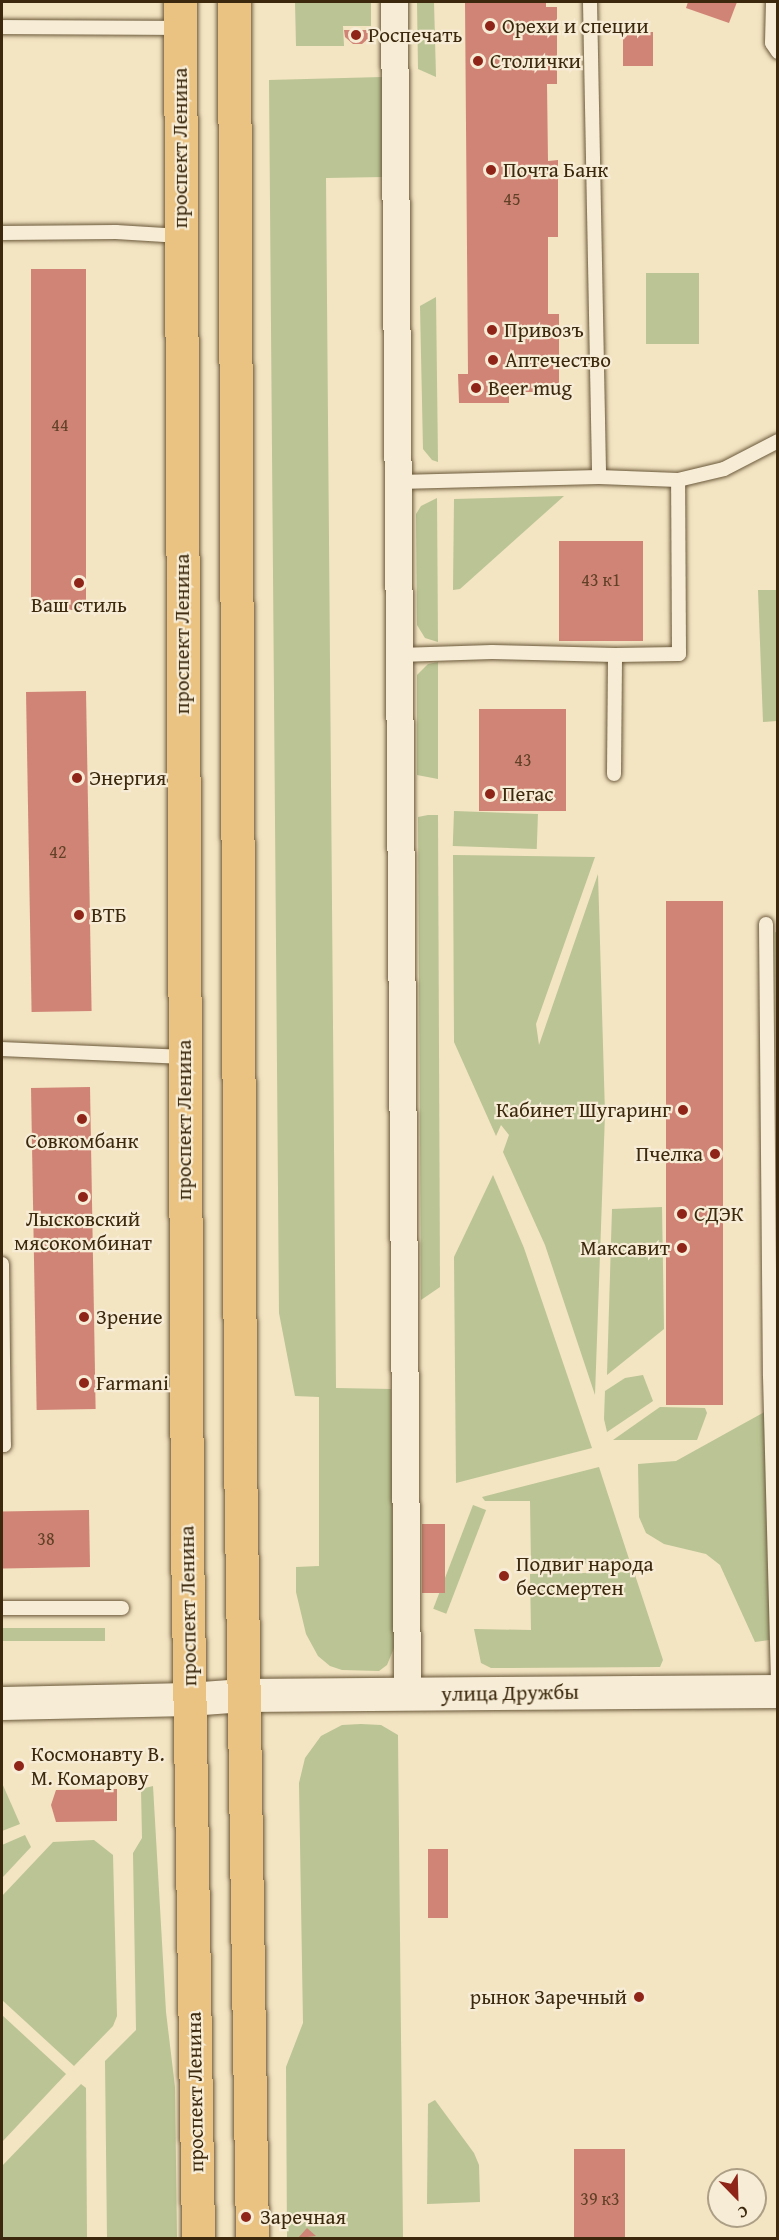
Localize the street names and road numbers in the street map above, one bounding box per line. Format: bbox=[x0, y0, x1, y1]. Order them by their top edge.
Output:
street label: проспект Ленина bbox=[167, 68, 193, 228]
street label: проспект Ленина bbox=[169, 554, 195, 714]
street label: проспект Ленина bbox=[171, 1040, 197, 1200]
street label: проспект Ленина bbox=[174, 1525, 202, 1687]
street label: улица Дружбы bbox=[441, 1679, 579, 1707]
street label: проспект Ленина bbox=[181, 2011, 209, 2173]

